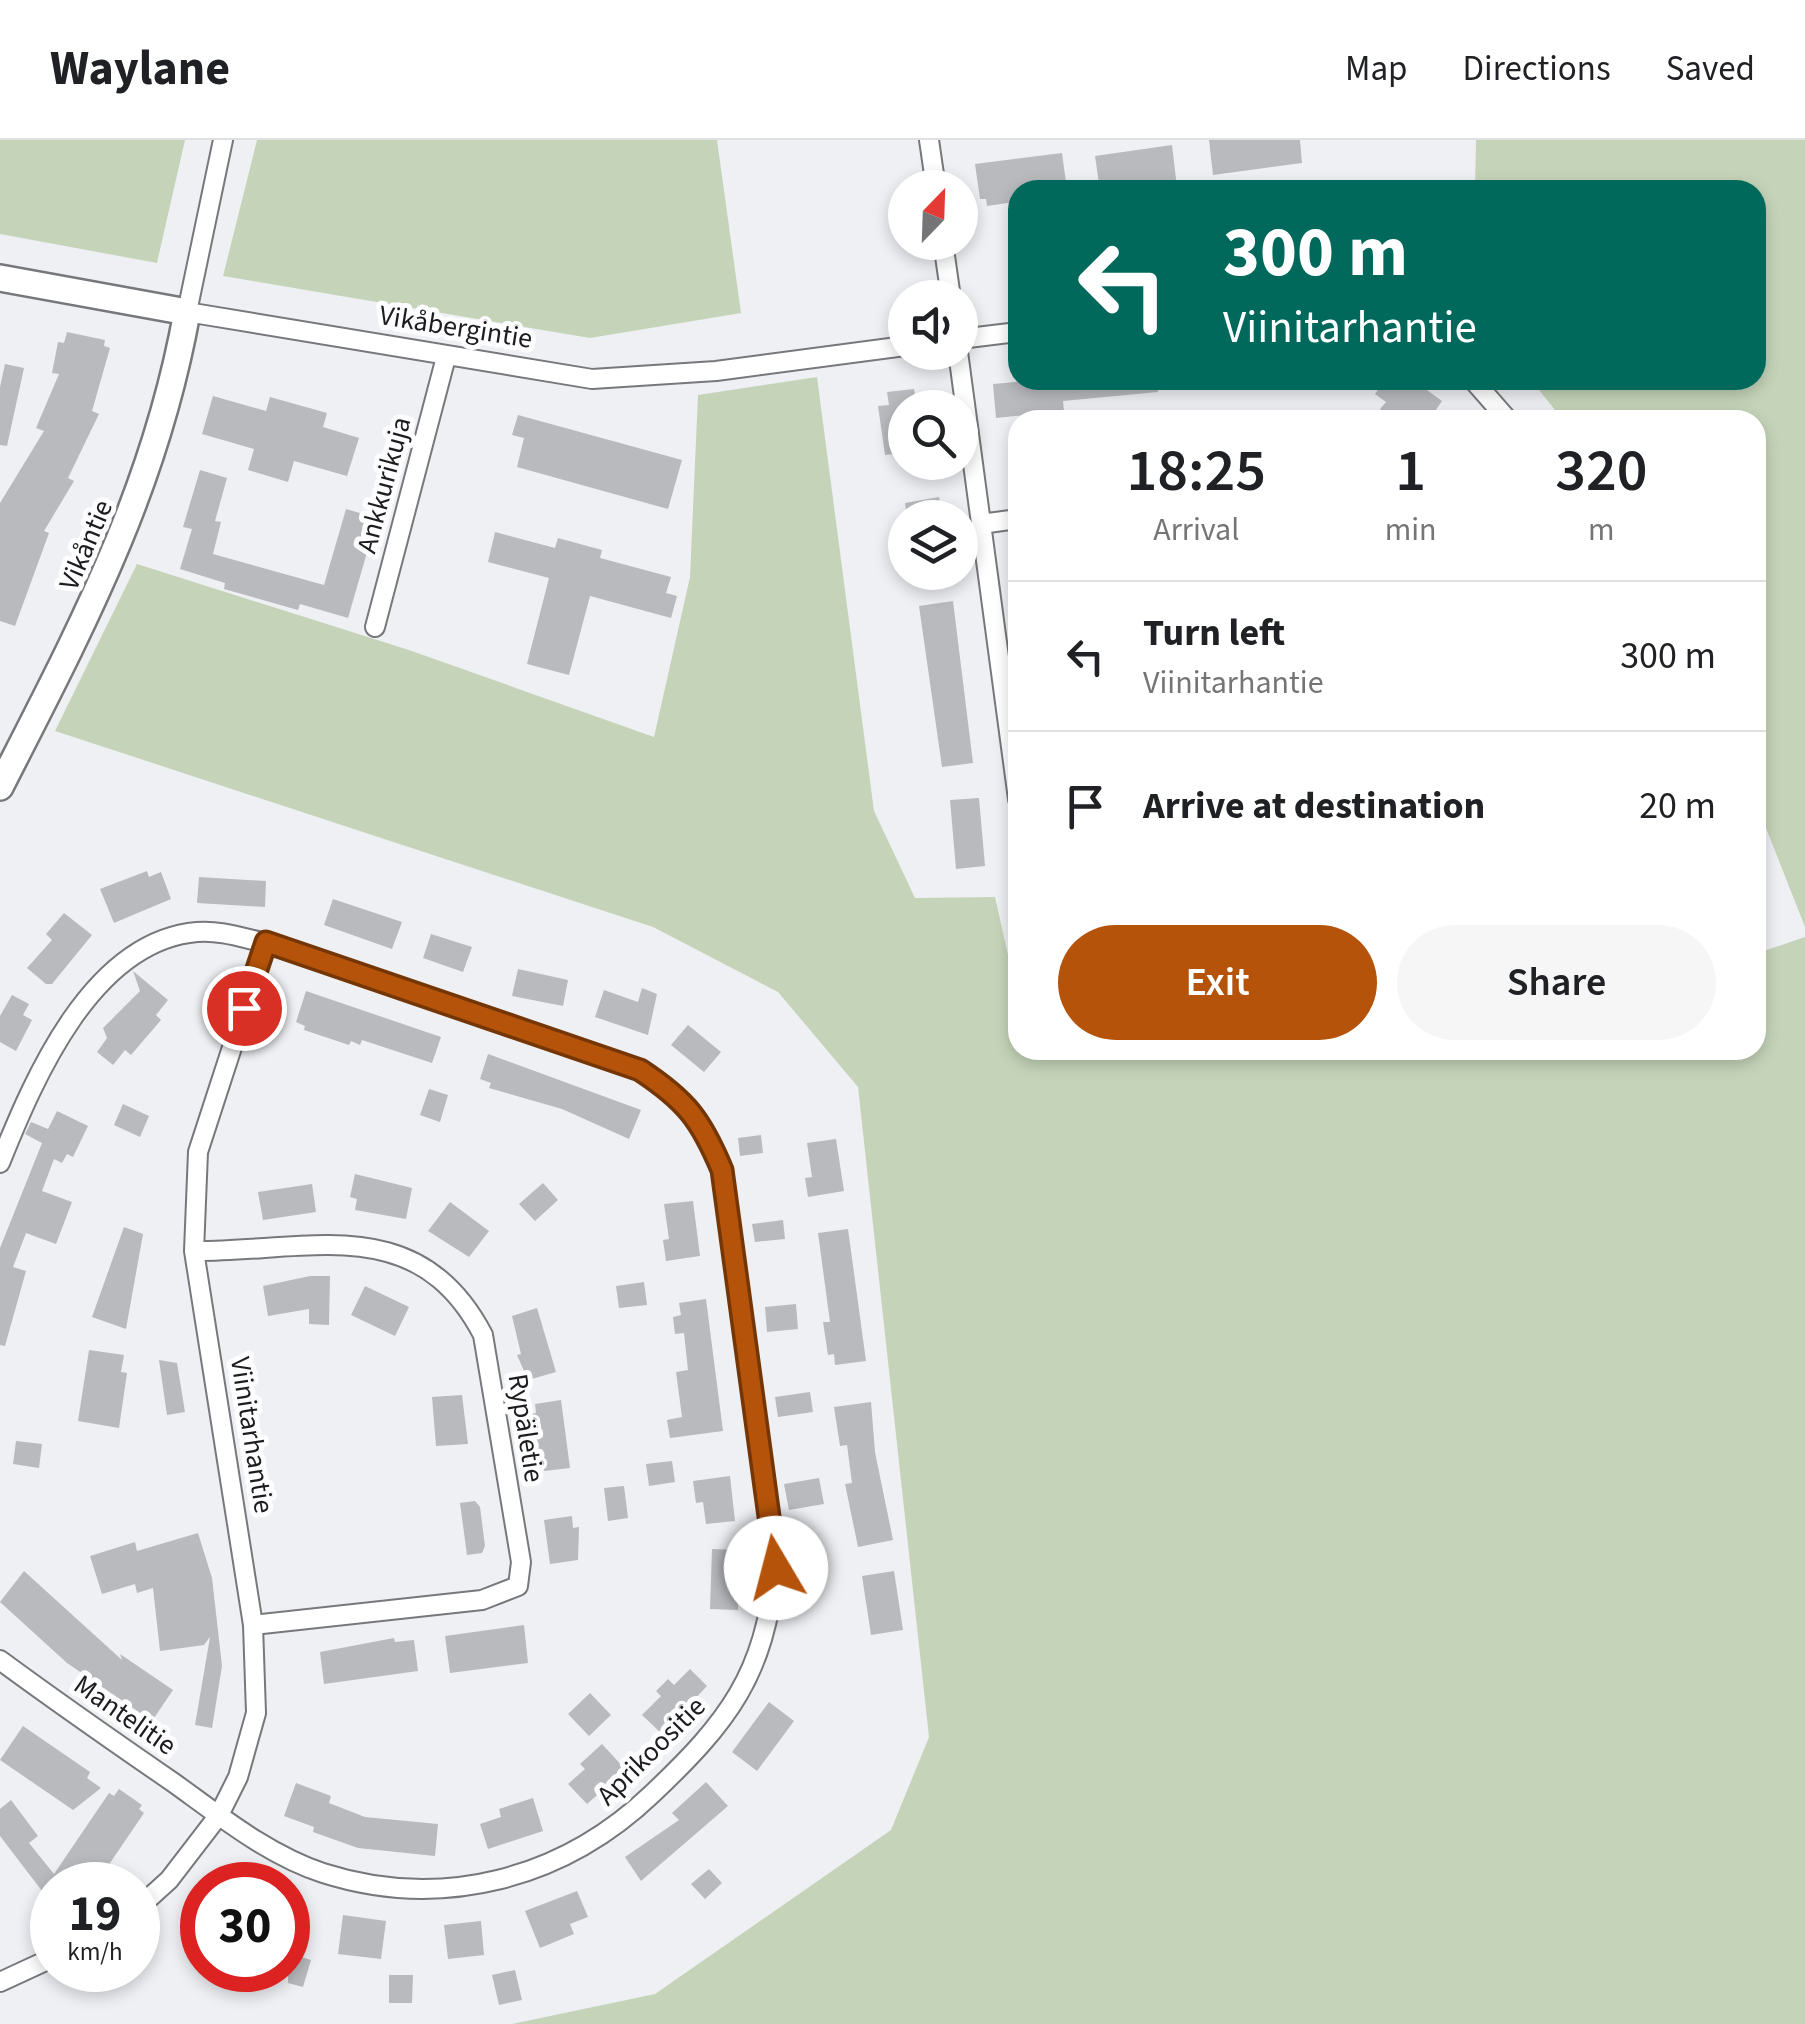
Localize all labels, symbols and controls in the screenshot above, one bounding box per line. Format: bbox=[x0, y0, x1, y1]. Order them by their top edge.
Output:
text: Waylane bbox=[50, 35, 230, 103]
text: Map bbox=[1345, 44, 1408, 94]
text: Directions bbox=[1463, 44, 1611, 94]
text: Saved bbox=[1666, 44, 1755, 94]
north arrow bbox=[888, 170, 978, 260]
map controls bbox=[888, 170, 978, 590]
text: 300 m bbox=[1223, 203, 1408, 303]
icon: left bbox=[1058, 220, 1188, 350]
button: sound bbox=[888, 280, 978, 370]
street label: Vikåbergintie bbox=[377, 295, 535, 359]
text: Viinitarhantie bbox=[1223, 296, 1477, 360]
button: search bbox=[888, 390, 978, 480]
street label: Ankkurikuja bbox=[347, 412, 421, 558]
text: 18:25 bbox=[1127, 429, 1266, 514]
text: 1 bbox=[1395, 429, 1426, 514]
text: 320 bbox=[1555, 429, 1647, 514]
street label: Vikåntie bbox=[49, 494, 123, 596]
button: layers bbox=[888, 500, 978, 590]
text: Arrival bbox=[1153, 507, 1239, 553]
text: min bbox=[1385, 507, 1437, 553]
text: m bbox=[1588, 507, 1615, 553]
text: Turn left bbox=[1143, 606, 1285, 660]
icon: left bbox=[1058, 629, 1113, 684]
text: 300 m bbox=[1620, 629, 1716, 683]
text: Viinitarhantie bbox=[1143, 660, 1324, 706]
icon: arrive bbox=[1058, 779, 1113, 834]
text: Arrive at destination bbox=[1143, 779, 1485, 833]
text: 20 m bbox=[1639, 779, 1716, 833]
button: Exit bbox=[1058, 925, 1377, 1040]
button: Share bbox=[1397, 925, 1716, 1040]
pin bbox=[202, 966, 287, 1051]
icon: arrive bbox=[217, 981, 272, 1036]
street label: Viinitarhantie bbox=[220, 1354, 284, 1516]
street label: Rypäletie bbox=[498, 1371, 554, 1485]
position arrow bbox=[724, 1516, 828, 1620]
street label: Mantelitie bbox=[66, 1665, 184, 1765]
street label: Aprikoositie bbox=[587, 1687, 715, 1815]
speed limit sign: 30 bbox=[180, 1862, 310, 1992]
text: 19 bbox=[69, 1879, 121, 1950]
text: km/h bbox=[67, 1934, 123, 1970]

